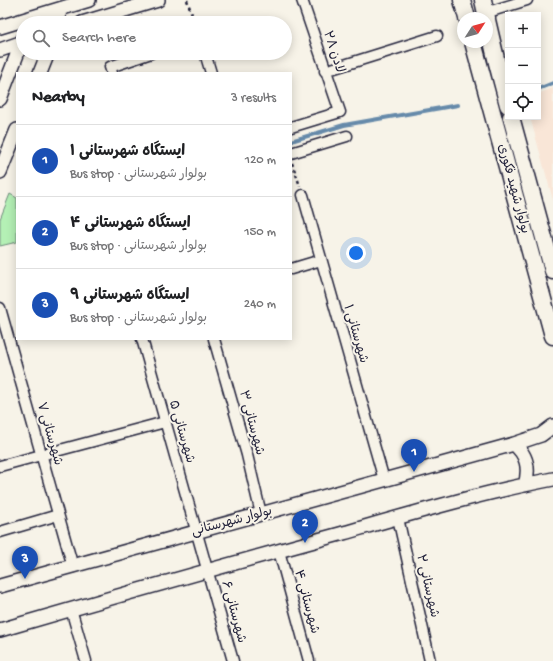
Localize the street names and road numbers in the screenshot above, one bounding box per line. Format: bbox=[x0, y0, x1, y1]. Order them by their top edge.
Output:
street label: لادن ۲۸ bbox=[319, 29, 347, 75]
street label: بولوار شهید فکوری bbox=[494, 142, 532, 236]
street label: شهرستانی ۱ bbox=[339, 303, 371, 365]
street label: شهرستانی ۳ bbox=[235, 389, 267, 457]
street label: شهرستانی ۵ bbox=[165, 399, 197, 465]
street label: شهرستانی ۷ bbox=[33, 401, 65, 467]
street label: بولوار شهرستانی bbox=[190, 504, 274, 540]
street label: شهرستانی ۲ bbox=[412, 553, 442, 619]
street label: شهرستانی ۴ bbox=[290, 568, 322, 636]
street label: شهرستانی ۶ bbox=[218, 579, 249, 645]

